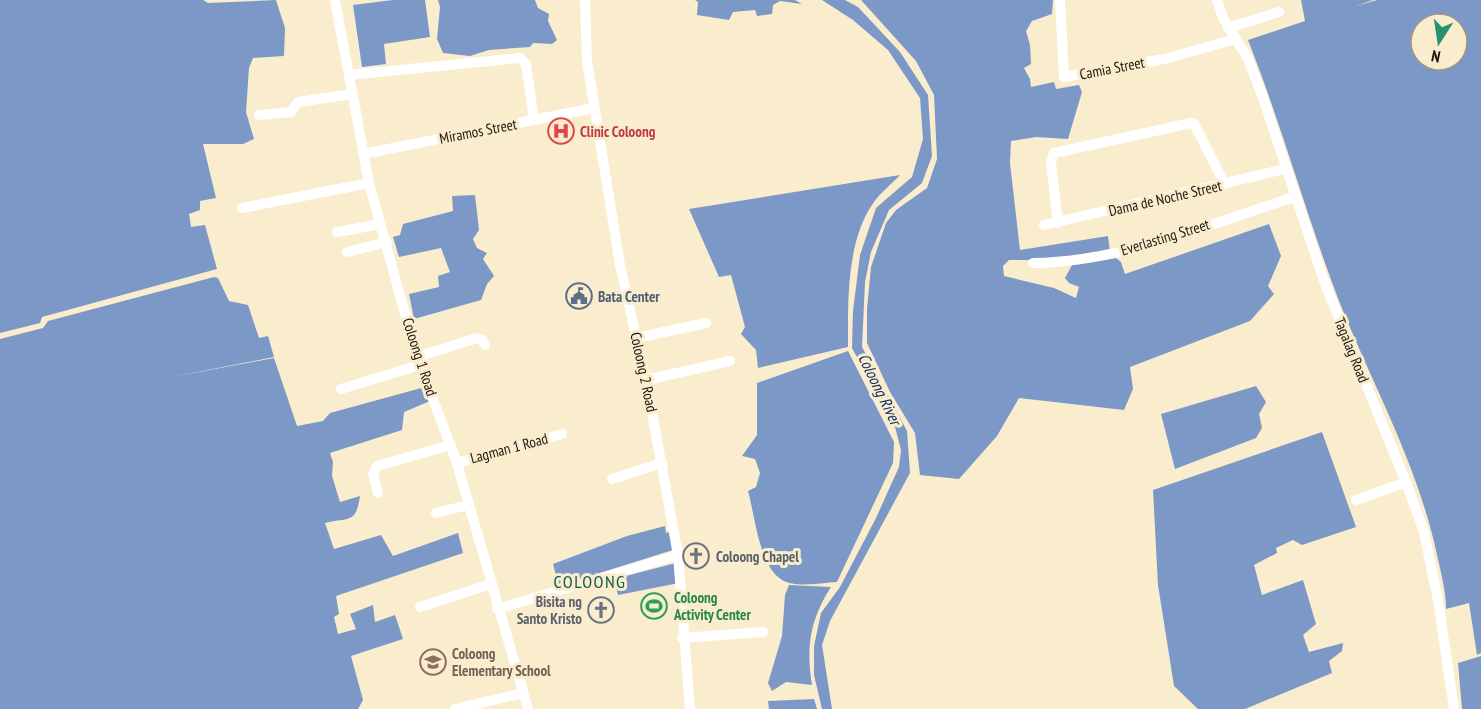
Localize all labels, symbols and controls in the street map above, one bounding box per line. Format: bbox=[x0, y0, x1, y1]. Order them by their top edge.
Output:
north arrow bbox=[1409, 12, 1469, 72]
text: N bbox=[1430, 46, 1442, 67]
street label: Camia Street bbox=[1078, 52, 1146, 84]
street label: Miramos Street bbox=[438, 114, 518, 148]
hospital icon: Clinic Coloong bbox=[546, 116, 576, 146]
place label: Clinic Coloong bbox=[580, 122, 656, 141]
street label: Dama de Noche Street bbox=[1107, 176, 1223, 220]
street label: Everlasting Street bbox=[1118, 214, 1212, 260]
public building icon: Bata Center bbox=[564, 281, 594, 311]
place label: Bata Center bbox=[598, 287, 660, 306]
street label: Coloong 1 Road bbox=[398, 315, 442, 399]
street label: Tagalag Road bbox=[1330, 315, 1374, 385]
street label: Coloong 2 Road bbox=[626, 330, 662, 414]
water label: Coloong River bbox=[854, 350, 907, 430]
street label: Lagman 1 Road bbox=[468, 429, 550, 467]
church icon: Coloong Chapel bbox=[681, 541, 711, 571]
place label: Coloong Chapel bbox=[716, 547, 799, 566]
district label: COLOONG bbox=[554, 570, 626, 593]
place label: Coloong Activity Center bbox=[673, 588, 751, 624]
sports icon: Coloong Activity Center bbox=[639, 591, 669, 621]
place label: Bisita ng Santo Kristo bbox=[517, 592, 582, 628]
church icon: Bisita ng Santo Kristo bbox=[586, 595, 616, 625]
place label: Coloong Elementary School bbox=[452, 644, 551, 680]
school or university icon: Coloong Elementary School bbox=[418, 647, 448, 677]

